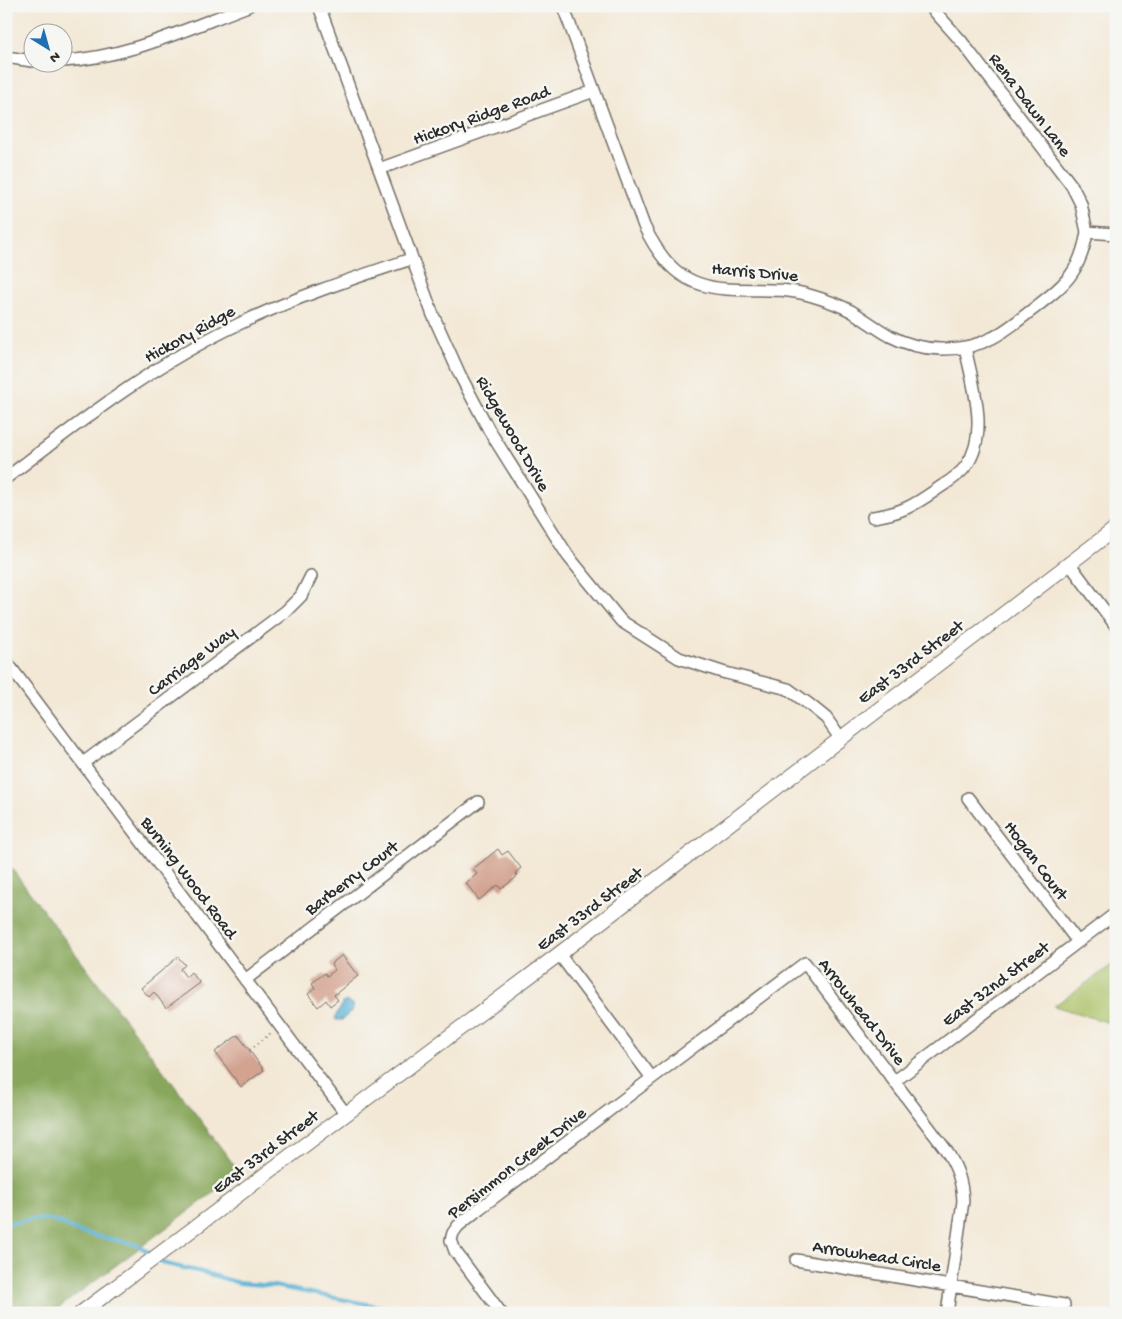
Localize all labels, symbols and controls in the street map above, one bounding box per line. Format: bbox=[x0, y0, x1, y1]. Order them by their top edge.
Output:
north arrow bbox=[22, 22, 72, 72]
text: N bbox=[46, 47, 63, 66]
street label: Rena Dawn Lane bbox=[983, 49, 1075, 162]
street label: Hickory Ridge Road bbox=[411, 81, 555, 151]
street label: Harris Drive bbox=[711, 259, 800, 288]
street label: Hickory Ridge bbox=[141, 301, 240, 369]
street label: Ridgewood Drive bbox=[470, 373, 554, 496]
street label: East 33rd Street bbox=[854, 615, 970, 710]
street label: Carriage Way bbox=[145, 622, 241, 702]
street label: Burning Wood Road bbox=[135, 812, 242, 945]
street label: Hogan Court bbox=[998, 818, 1073, 907]
street label: Barberry Court bbox=[301, 836, 405, 922]
street label: East 33rd Street bbox=[533, 862, 649, 957]
street label: East 32nd Street bbox=[939, 937, 1056, 1032]
street label: Arrowhead Drive bbox=[813, 955, 910, 1071]
street label: Persimmon Creek Drive bbox=[443, 1103, 592, 1225]
street label: East 33rd Street bbox=[209, 1105, 325, 1200]
street label: Arrowhead Circle bbox=[811, 1237, 943, 1278]

